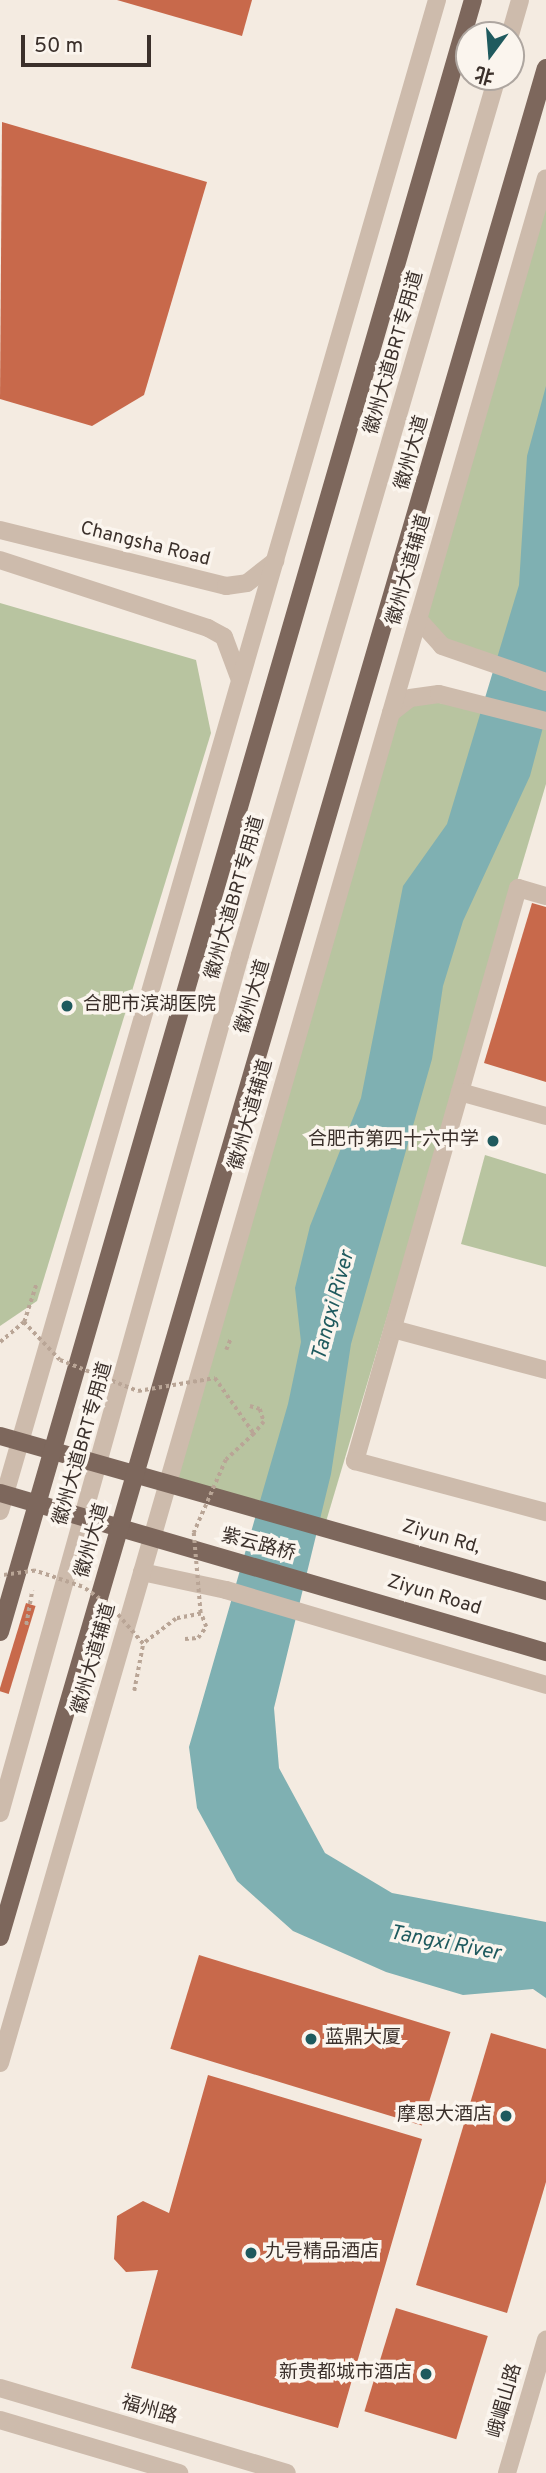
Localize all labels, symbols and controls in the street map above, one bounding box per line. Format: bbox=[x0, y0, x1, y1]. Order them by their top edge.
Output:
scale bar bbox=[24, 21, 154, 65]
north arrow bbox=[455, 21, 525, 91]
text: 50 m bbox=[34, 33, 83, 60]
text: 北 bbox=[472, 60, 497, 88]
street label: 徽州大道BRT专用道 bbox=[361, 269, 429, 437]
street label: 徽州大道 bbox=[392, 413, 434, 493]
street label: 徽州大道辅道 bbox=[383, 512, 437, 628]
street label: Changsha Road bbox=[78, 518, 212, 572]
street label: 徽州大道BRT专用道 bbox=[202, 814, 270, 982]
street label: 徽州大道 bbox=[232, 957, 276, 1037]
place label: 合肥市滨湖医院 bbox=[83, 995, 216, 1017]
marker: 合肥市滨湖医院 bbox=[57, 996, 77, 1016]
street label: 徽州大道辅道 bbox=[225, 1057, 279, 1173]
place label: 合肥市第四十六中学 bbox=[308, 1130, 479, 1152]
marker: 合肥市第四十六中学 bbox=[485, 1133, 501, 1149]
water label: Tangxi River bbox=[307, 1248, 361, 1364]
street label: 徽州大道BRT专用道 bbox=[50, 1360, 118, 1528]
street label: 徽州大道 bbox=[72, 1501, 114, 1581]
street label: Ziyun Rd, bbox=[399, 1516, 483, 1560]
street label: 紫云路桥 bbox=[218, 1525, 298, 1567]
street label: Ziyun Road bbox=[384, 1571, 484, 1621]
street label: 徽州大道辅道 bbox=[68, 1601, 122, 1717]
water label: Tangxi River bbox=[387, 1921, 503, 1967]
place label: 蓝鼎大厦 bbox=[325, 2028, 401, 2050]
marker: 蓝鼎大厦 bbox=[303, 2031, 319, 2047]
place label: 摩恩大酒店 bbox=[397, 2105, 492, 2127]
marker: 摩恩大酒店 bbox=[498, 2108, 514, 2124]
place label: 九号精品酒店 bbox=[265, 2242, 379, 2264]
marker: 九号精品酒店 bbox=[243, 2245, 259, 2261]
street label: 峨嵋山路 bbox=[485, 2361, 527, 2441]
place label: 新贵都城市酒店 bbox=[279, 2363, 412, 2385]
marker: 新贵都城市酒店 bbox=[418, 2366, 434, 2382]
street label: 福州路 bbox=[118, 2392, 180, 2430]

